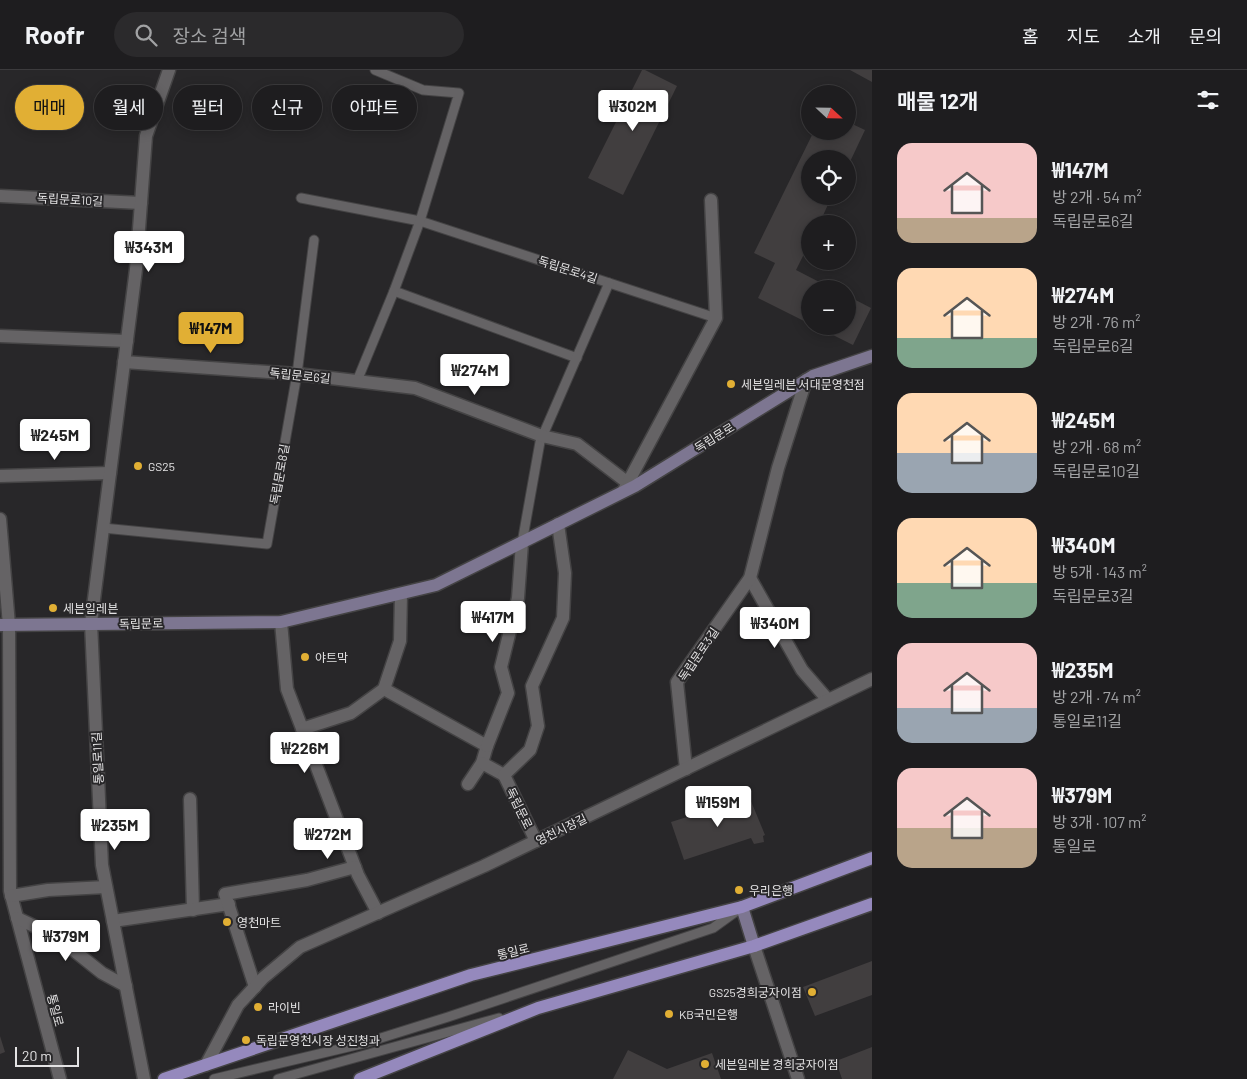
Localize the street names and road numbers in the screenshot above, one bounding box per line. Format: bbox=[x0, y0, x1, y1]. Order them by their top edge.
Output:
street label: 독립문로10길 bbox=[37, 190, 103, 208]
street label: 독립문로4길 bbox=[536, 253, 600, 285]
street label: 독립문로6길 bbox=[269, 365, 331, 385]
street label: 독립문로 bbox=[692, 419, 736, 455]
street label: 독립문로8길 bbox=[267, 443, 291, 505]
street label: 독립문로 bbox=[119, 616, 163, 630]
street label: 독립문로3길 bbox=[675, 625, 721, 683]
street label: 통일로11길 bbox=[89, 731, 105, 785]
street label: 독립문로 bbox=[504, 785, 536, 831]
street label: 영천시장길 bbox=[533, 811, 589, 847]
street label: 통일로 bbox=[495, 940, 531, 962]
street label: 통일로 bbox=[45, 992, 67, 1028]

